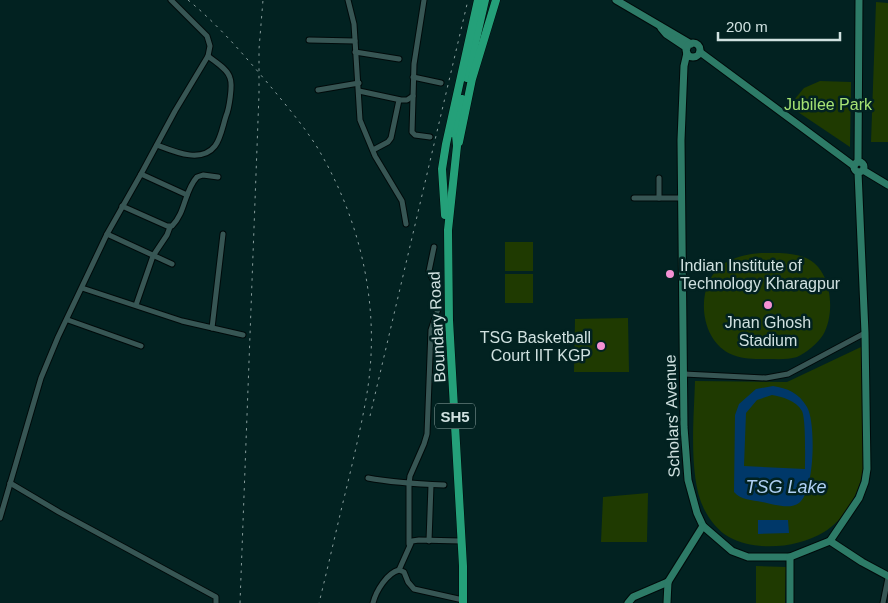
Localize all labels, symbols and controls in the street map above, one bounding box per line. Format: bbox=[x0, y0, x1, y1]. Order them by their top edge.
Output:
scale bar bbox=[718, 10, 840, 42]
text: 200 m bbox=[726, 18, 768, 35]
park label: Jubilee Park bbox=[784, 96, 873, 113]
place label: Indian Institute of Technology Kharagpur bbox=[680, 257, 841, 292]
marker: Indian Institute of Technology Kharagpur bbox=[664, 268, 676, 280]
street label: Boundary Road bbox=[426, 271, 448, 383]
marker: Jnan Ghosh Stadium bbox=[762, 299, 774, 311]
place label: Jnan Ghosh Stadium bbox=[725, 314, 811, 349]
place label: TSG Basketball Court IIT KGP bbox=[480, 329, 591, 364]
marker: TSG Basketball Court IIT KGP bbox=[595, 340, 607, 352]
street label: Scholars' Avenue bbox=[661, 354, 683, 478]
road number: SH5 bbox=[435, 404, 475, 428]
water label: TSG Lake bbox=[745, 477, 827, 497]

